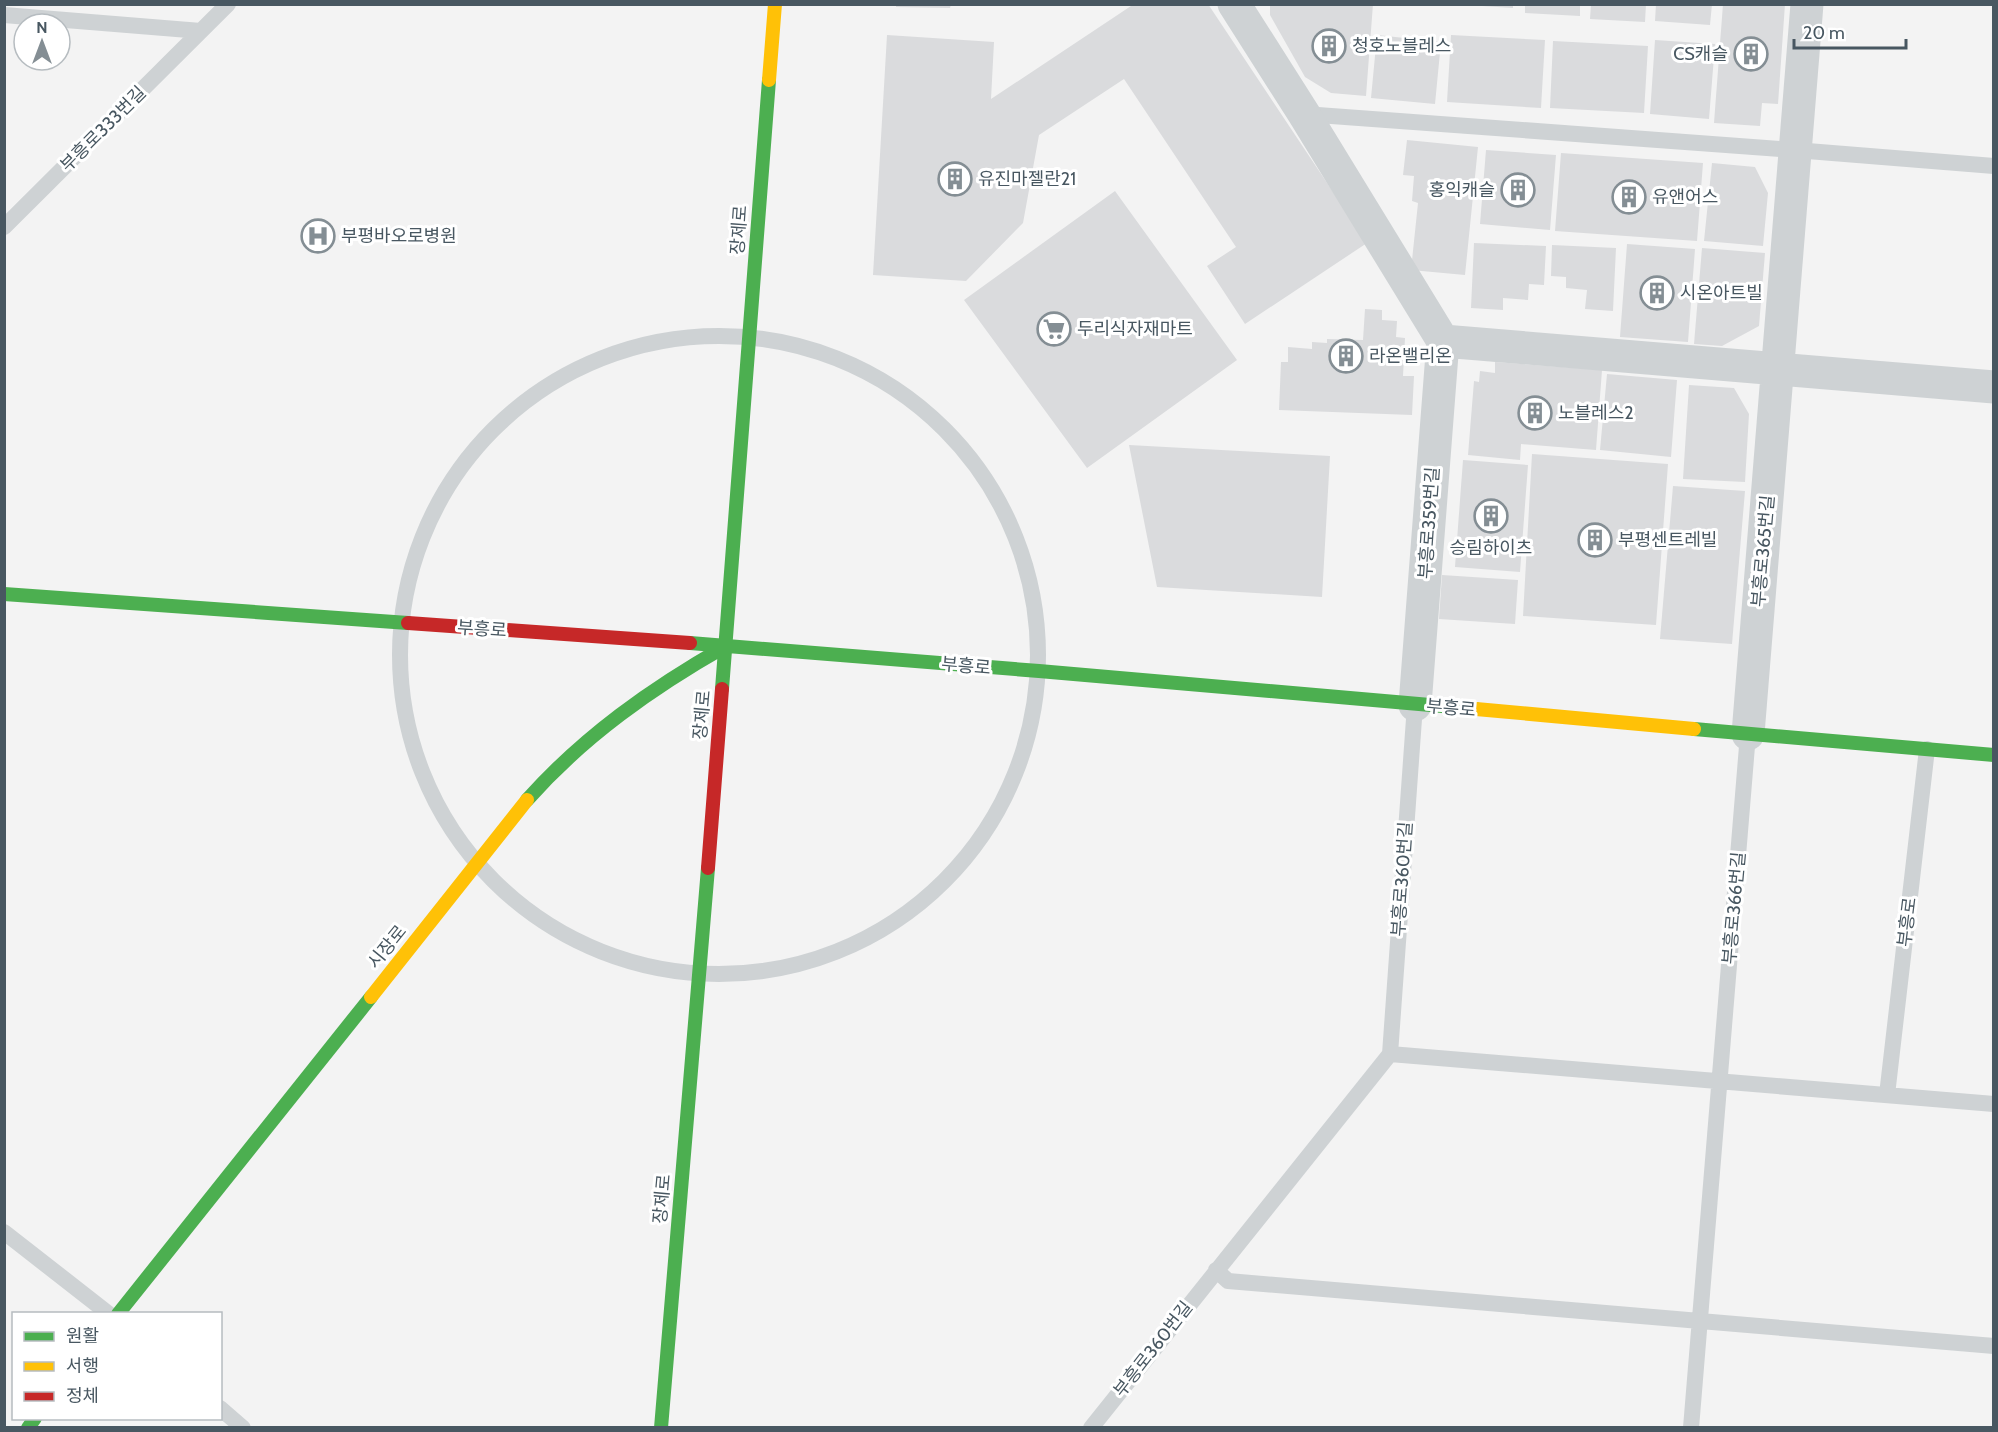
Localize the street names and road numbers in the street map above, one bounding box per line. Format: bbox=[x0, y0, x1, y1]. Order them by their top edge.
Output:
street label: 부흥로333번길 bbox=[56, 82, 150, 176]
street label: 장제로 bbox=[726, 204, 752, 256]
street label: 부흥로359번길 bbox=[1414, 466, 1444, 580]
street label: 부흥로365번길 bbox=[1747, 494, 1779, 608]
street label: 부흥로 bbox=[456, 616, 508, 642]
street label: 부흥로 bbox=[940, 653, 992, 679]
street label: 장제로 bbox=[689, 689, 715, 741]
street label: 부흥로 bbox=[1425, 695, 1477, 721]
street label: 부흥로360번길 bbox=[1387, 821, 1417, 937]
street label: 부흥로366번길 bbox=[1718, 851, 1750, 965]
street label: 부흥로 bbox=[1893, 896, 1921, 948]
street label: 시장로 bbox=[363, 921, 411, 973]
street label: 장제로 bbox=[649, 1173, 675, 1225]
street label: 부흥로360번길 bbox=[1109, 1297, 1197, 1401]

